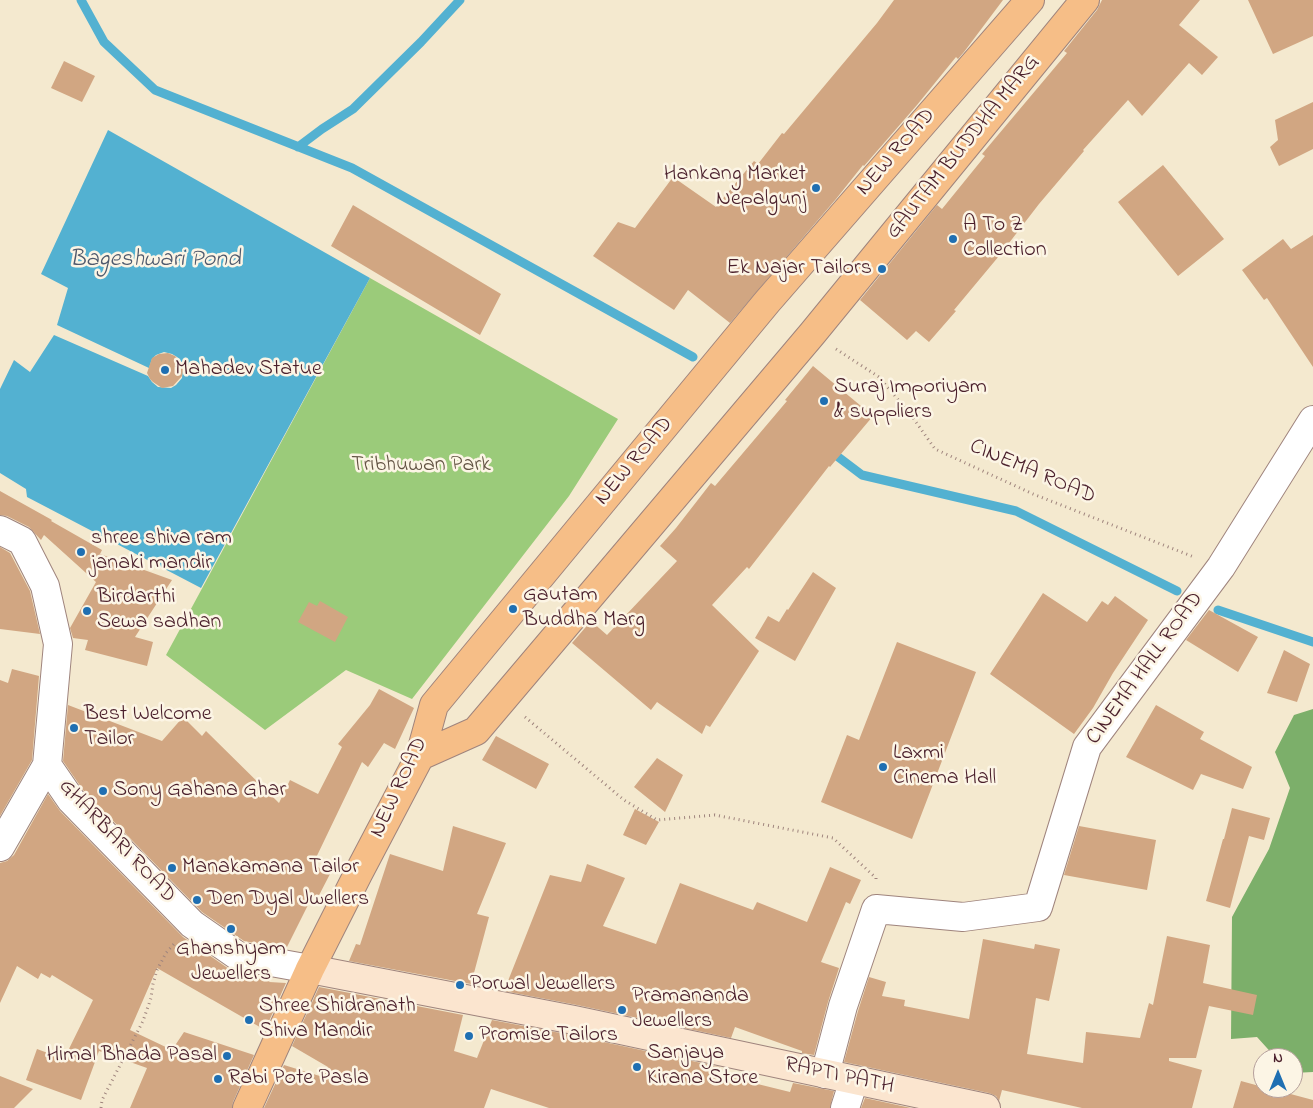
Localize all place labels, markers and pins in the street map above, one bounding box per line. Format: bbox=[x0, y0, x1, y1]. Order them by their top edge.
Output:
place label: Hankang Market Nepalgunj bbox=[664, 162, 806, 214]
marker: Hankang Market Nepalgunj bbox=[810, 182, 822, 194]
place label: A To Z Collection bbox=[963, 213, 1047, 264]
marker: A To Z Collection bbox=[947, 233, 959, 245]
place label: Ek Najar Tailors bbox=[727, 256, 872, 282]
marker: Ek Najar Tailors bbox=[876, 263, 888, 275]
place label: Mahadev Statue bbox=[175, 357, 322, 383]
marker: Mahadev Statue bbox=[159, 364, 171, 376]
place label: Suraj Imporiyam & suppliers bbox=[834, 375, 987, 426]
marker: Suraj Imporiyam & suppliers bbox=[818, 395, 830, 407]
place label: shree shiva ram janaki mandir bbox=[91, 526, 232, 578]
marker: shree shiva ram janaki mandir bbox=[75, 546, 87, 558]
place label: Gautam Buddha Marg bbox=[523, 583, 645, 634]
place label: Birdarthi Sewa sadhan bbox=[97, 585, 221, 636]
marker: Gautam Buddha Marg bbox=[507, 603, 519, 615]
marker: Birdarthi Sewa sadhan bbox=[81, 605, 93, 617]
place label: Best Welcome Tailor bbox=[84, 702, 211, 754]
marker: Best Welcome Tailor bbox=[68, 722, 80, 734]
place label: Laxmi Cinema Hall bbox=[893, 741, 996, 792]
marker: Laxmi Cinema Hall bbox=[877, 761, 889, 773]
place label: Sony Gahana Ghar bbox=[113, 778, 286, 804]
marker: Sony Gahana Ghar bbox=[97, 785, 109, 797]
place label: Manakamana Tailor bbox=[182, 855, 359, 881]
marker: Manakamana Tailor bbox=[166, 862, 178, 874]
place label: Den Dyal Jwellers bbox=[207, 887, 369, 913]
marker: Den Dyal Jwellers bbox=[191, 894, 203, 906]
marker: Ghanshyam Jewellers bbox=[225, 923, 237, 935]
place label: Ghanshyam Jewellers bbox=[176, 937, 286, 988]
place label: Porwal Jewellers bbox=[470, 972, 615, 998]
marker: Porwal Jewellers bbox=[454, 979, 466, 991]
place label: Pramananda Jewellers bbox=[632, 984, 749, 1036]
place label: Shree Shidranath Shiva Mandir bbox=[259, 994, 416, 1046]
marker: Pramananda Jewellers bbox=[616, 1004, 628, 1016]
marker: Shree Shidranath Shiva Mandir bbox=[243, 1014, 255, 1026]
place label: Promise Tailors bbox=[479, 1023, 618, 1049]
marker: Promise Tailors bbox=[463, 1030, 475, 1042]
place label: Sanjaya Kirana Store bbox=[647, 1041, 758, 1092]
place label: Himal Bhada Pasal bbox=[46, 1043, 217, 1069]
marker: Himal Bhada Pasal bbox=[221, 1050, 233, 1062]
marker: Sanjaya Kirana Store bbox=[631, 1061, 643, 1073]
place label: Rabi Pote Pasla bbox=[228, 1066, 369, 1092]
marker: Rabi Pote Pasla bbox=[212, 1073, 224, 1085]

